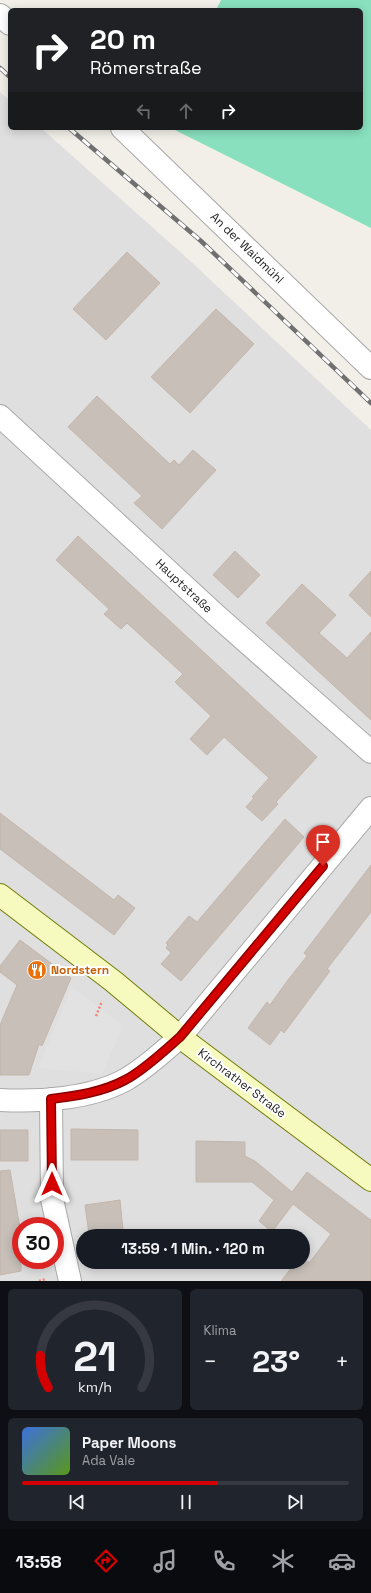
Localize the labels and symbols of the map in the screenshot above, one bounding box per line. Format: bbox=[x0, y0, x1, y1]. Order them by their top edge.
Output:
street label: An der Waidmühl bbox=[207, 209, 287, 287]
street label: Hauptstraße bbox=[152, 555, 216, 617]
pin bbox=[306, 825, 340, 866]
restaurant icon: Nordstern bbox=[26, 959, 48, 981]
place label: Nordstern bbox=[51, 962, 109, 978]
street label: Kirchrather Straße bbox=[195, 1045, 289, 1121]
position arrow bbox=[31, 1163, 73, 1205]
speed limit sign: 30 bbox=[12, 1217, 64, 1269]

